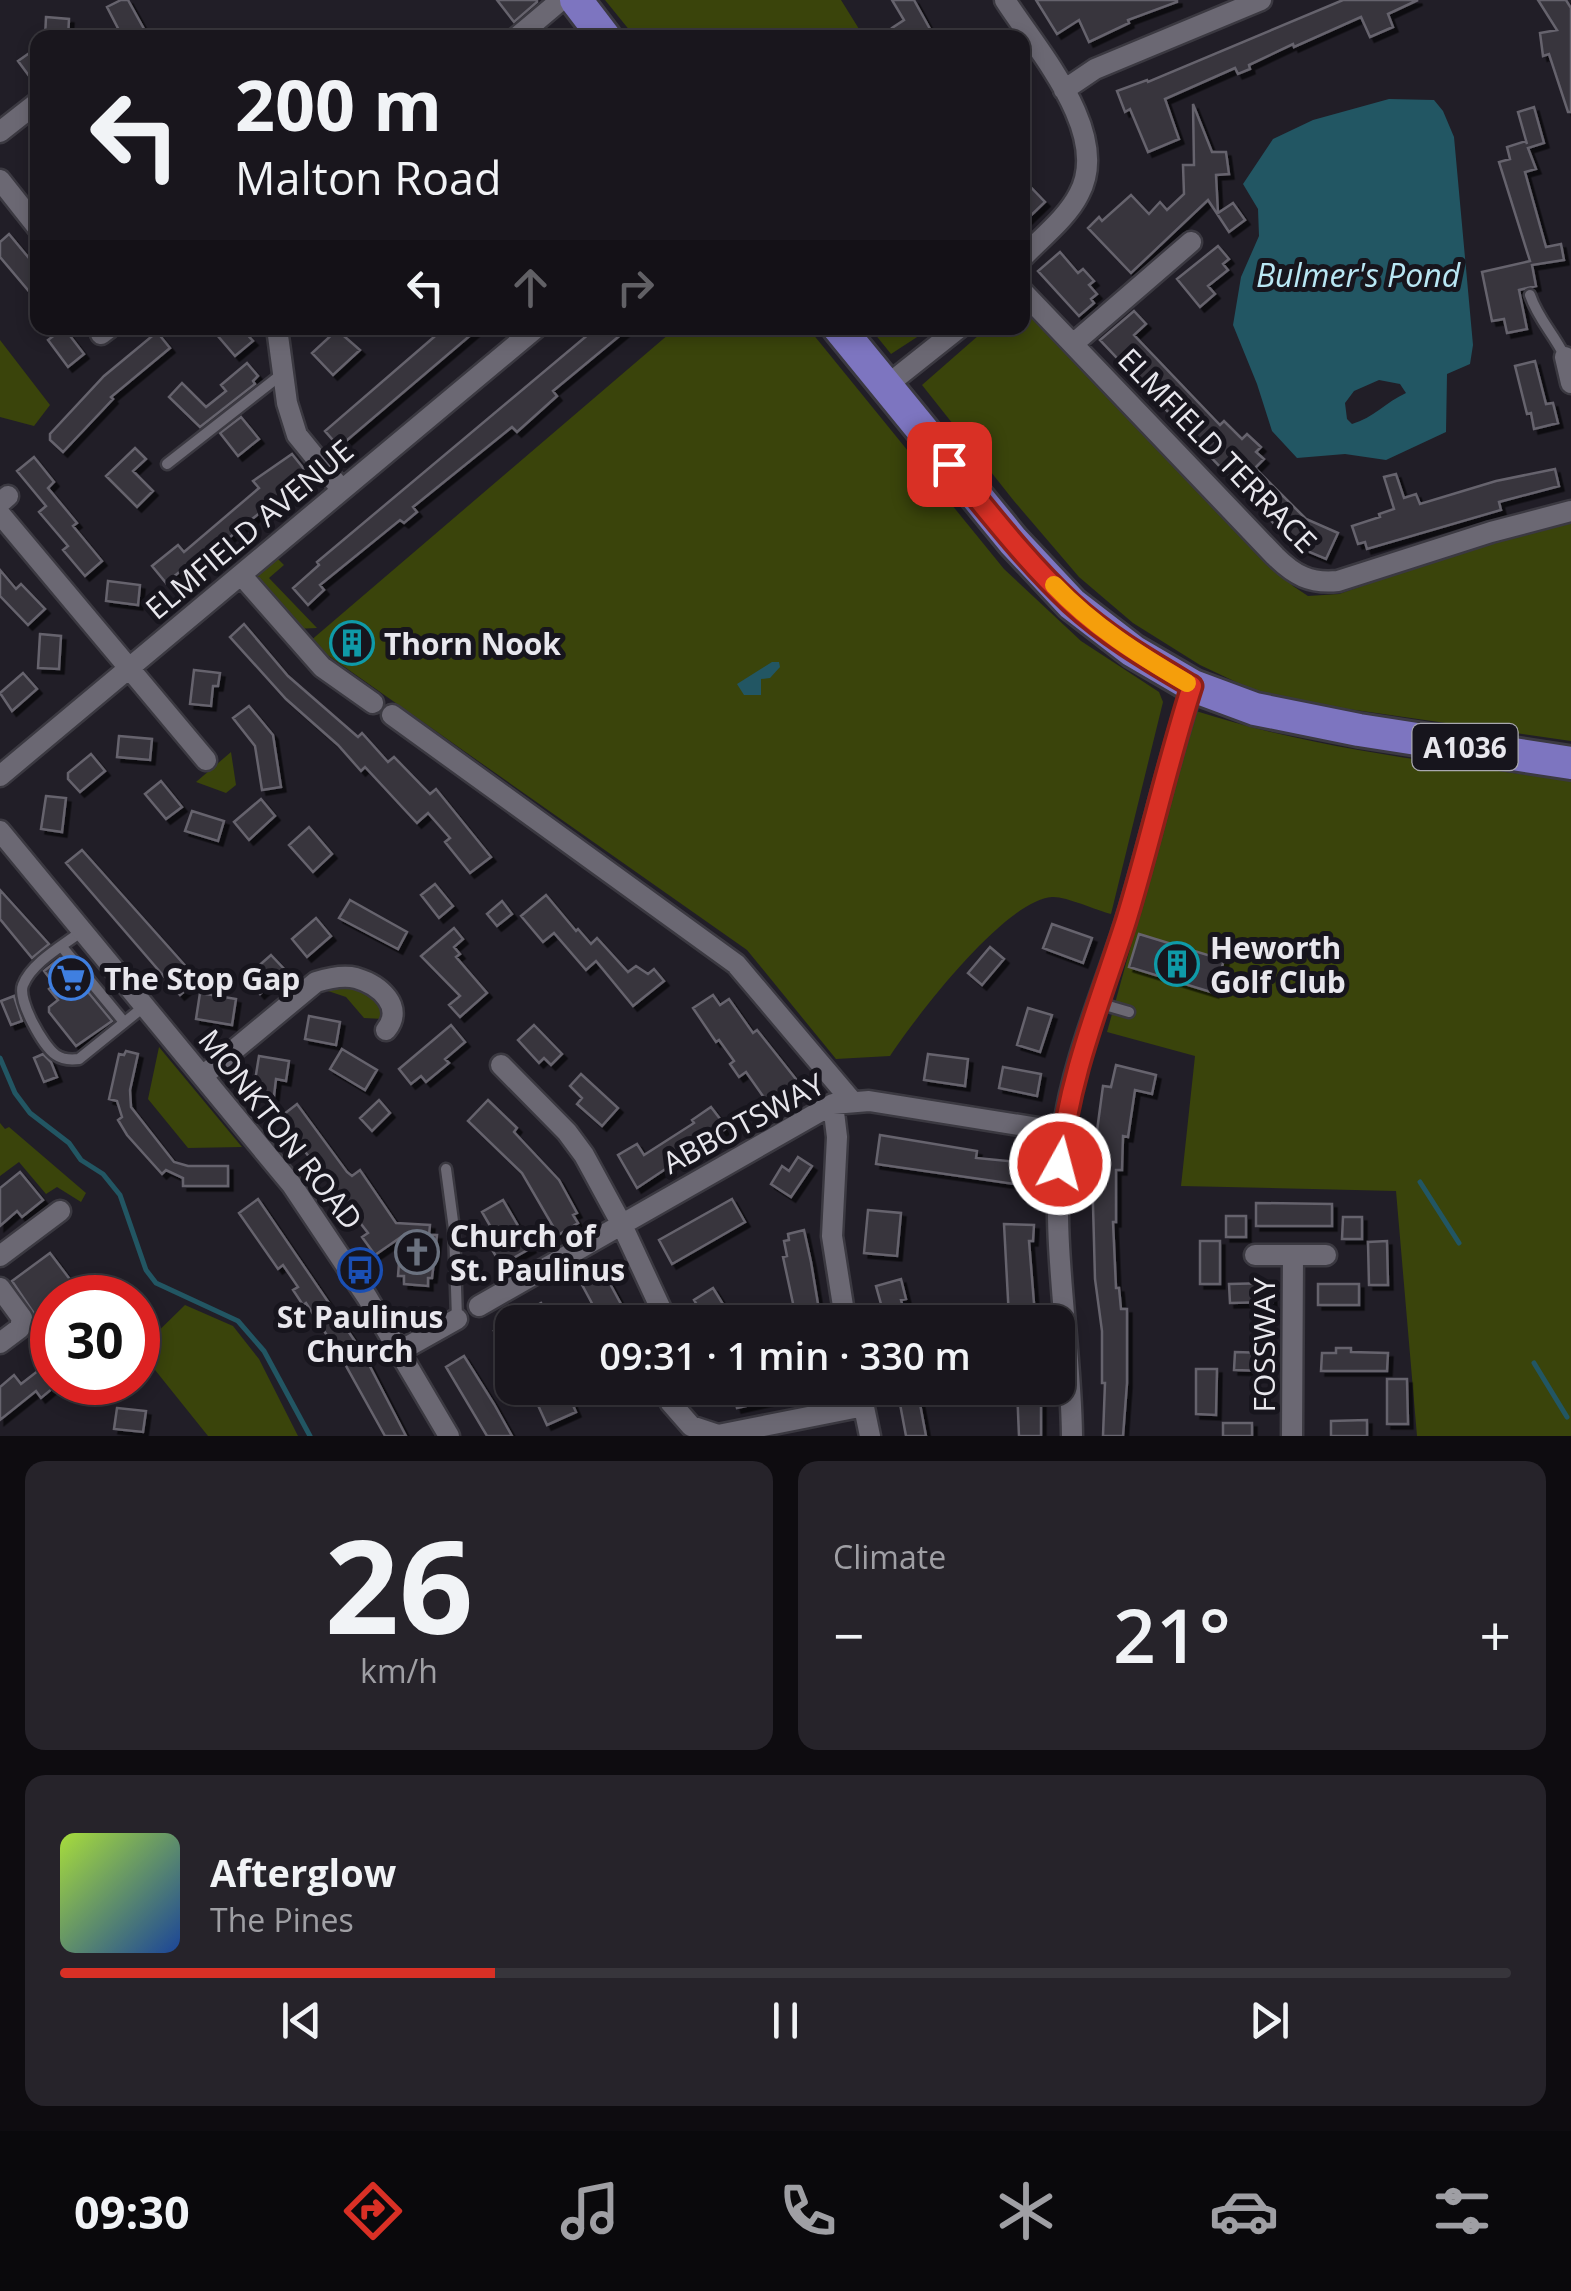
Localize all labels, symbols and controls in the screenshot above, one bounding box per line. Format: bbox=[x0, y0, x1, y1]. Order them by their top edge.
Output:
text: 200 m bbox=[235, 56, 442, 152]
icon: left bbox=[70, 70, 200, 200]
text: Malton Road bbox=[235, 147, 502, 208]
water label: Bulmer's Pond bbox=[1256, 253, 1462, 296]
icon: left bbox=[398, 260, 453, 315]
icon: ahead bbox=[503, 260, 558, 315]
icon: right bbox=[608, 260, 663, 315]
street label: ELMFIELD TERRACE bbox=[1110, 339, 1326, 561]
pin bbox=[907, 422, 992, 507]
street label: ELMFIELD AVENUE bbox=[136, 430, 362, 628]
icon: arrive bbox=[922, 437, 977, 492]
building icon: Thorn Nook bbox=[329, 620, 375, 666]
place label: Thorn Nook bbox=[384, 623, 561, 664]
road number: A1036 bbox=[1412, 724, 1518, 770]
place label: Heworth Golf Club bbox=[1210, 927, 1346, 1002]
building icon: Heworth Golf Club bbox=[1154, 941, 1200, 987]
supermarket icon: The Stop Gap bbox=[48, 955, 94, 1001]
place label: The Stop Gap bbox=[104, 958, 300, 999]
street label: MONKTON ROAD bbox=[190, 1020, 372, 1238]
street label: ABBOTSWAY bbox=[655, 1063, 831, 1183]
position arrow bbox=[1008, 1112, 1112, 1216]
place label: Church of St. Paulinus bbox=[450, 1215, 625, 1290]
church icon: Church of St. Paulinus bbox=[394, 1229, 440, 1275]
bus stop icon: St Paulinus Church bbox=[337, 1247, 383, 1293]
speed limit sign: 30 bbox=[30, 1275, 160, 1405]
street label: FOSSWAY bbox=[1243, 1277, 1284, 1413]
place label: St Paulinus Church bbox=[277, 1296, 443, 1371]
text: 09:31 · 1 min · 330 m bbox=[599, 1329, 971, 1381]
text: 26 bbox=[325, 1495, 473, 1672]
text: Climate bbox=[833, 1535, 946, 1578]
text: 21° bbox=[1113, 1583, 1231, 1685]
text: − bbox=[833, 1597, 864, 1672]
text: + bbox=[1480, 1597, 1511, 1672]
text: km/h bbox=[360, 1649, 438, 1692]
text: Afterglow bbox=[210, 1846, 396, 1898]
text: The Pines bbox=[210, 1898, 354, 1941]
icon: previous bbox=[274, 1993, 329, 2048]
icon: pause bbox=[758, 1993, 813, 2048]
icon: next bbox=[1242, 1993, 1297, 2048]
icon: directions bbox=[338, 2176, 408, 2246]
icon: music bbox=[555, 2176, 625, 2246]
icon: phone bbox=[773, 2176, 843, 2246]
icon: climate bbox=[991, 2176, 1061, 2246]
icon: car bbox=[1209, 2176, 1279, 2246]
icon: filters bbox=[1427, 2176, 1497, 2246]
text: 09:30 bbox=[74, 2181, 190, 2242]

